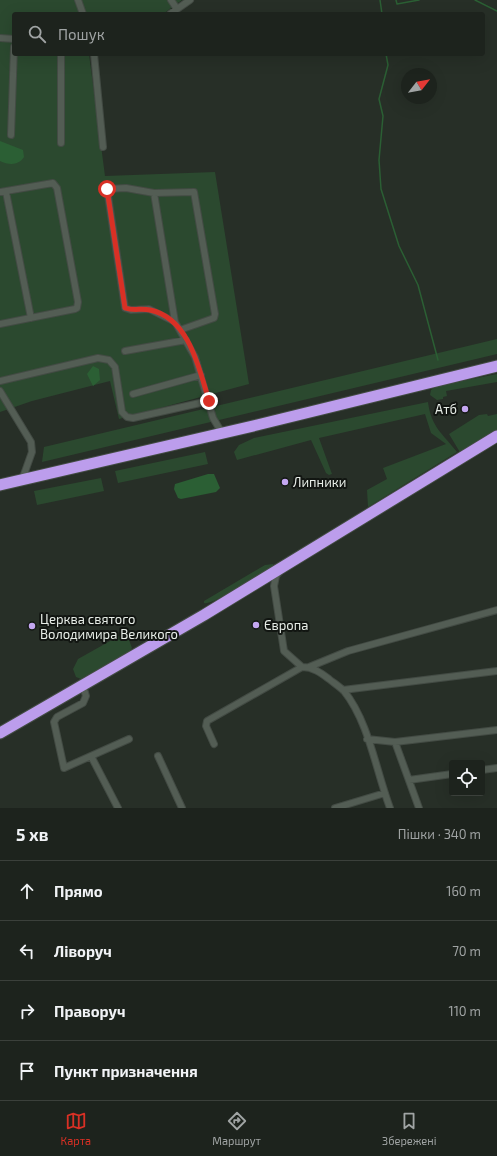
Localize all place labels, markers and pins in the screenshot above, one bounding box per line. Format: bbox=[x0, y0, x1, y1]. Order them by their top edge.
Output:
place label: Атб bbox=[435, 401, 457, 417]
marker: Атб bbox=[460, 404, 470, 414]
place label: Липники bbox=[293, 474, 346, 490]
marker: Липники bbox=[280, 477, 290, 487]
place label: Церква святого Володимира Великого bbox=[40, 611, 178, 642]
place label: Європа bbox=[264, 617, 308, 633]
marker: Європа bbox=[251, 620, 261, 630]
marker: Церква святого Володимира Великого bbox=[27, 621, 37, 631]

